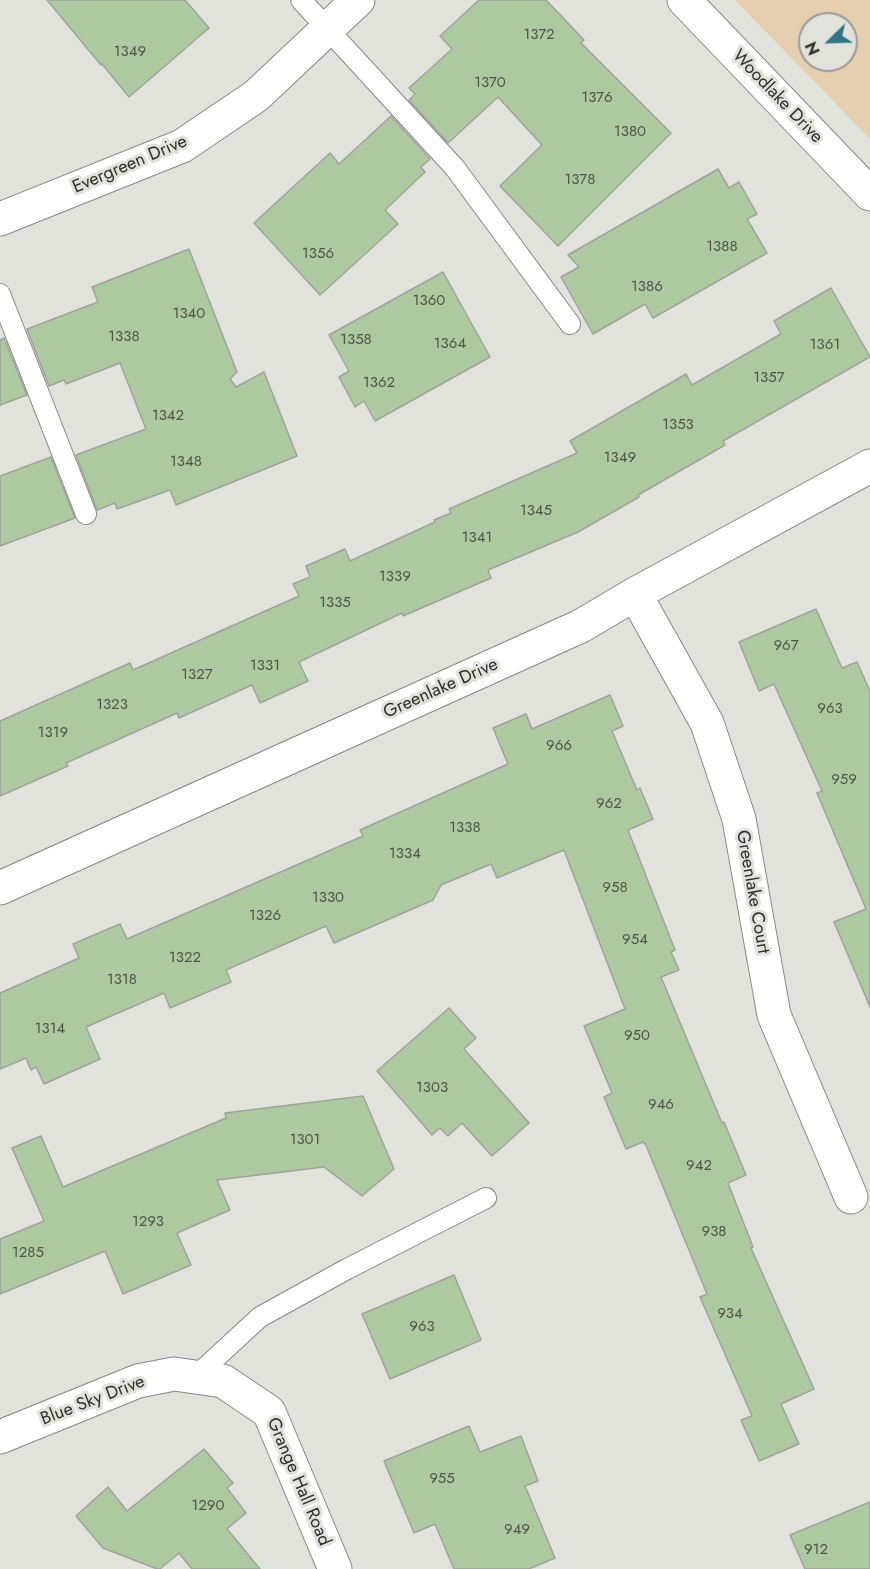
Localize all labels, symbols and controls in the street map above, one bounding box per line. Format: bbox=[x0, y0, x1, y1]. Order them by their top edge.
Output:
north arrow bbox=[798, 12, 858, 72]
house number: 1372 bbox=[523, 26, 555, 44]
text: N bbox=[800, 38, 826, 59]
house number: 1349 bbox=[114, 43, 146, 61]
street label: Woodlake Drive bbox=[727, 46, 827, 148]
house number: 1370 bbox=[474, 74, 506, 92]
house number: 1376 bbox=[581, 89, 613, 107]
house number: 1380 bbox=[614, 123, 646, 141]
street label: Evergreen Drive bbox=[69, 131, 191, 199]
house number: 1378 bbox=[565, 171, 595, 189]
house number: 1388 bbox=[706, 238, 738, 256]
house number: 1356 bbox=[302, 245, 334, 263]
house number: 1386 bbox=[631, 278, 663, 296]
house number: 1360 bbox=[413, 292, 445, 310]
house number: 1340 bbox=[173, 305, 205, 323]
house number: 1338 bbox=[108, 328, 140, 346]
house number: 1358 bbox=[340, 331, 372, 349]
house number: 1364 bbox=[434, 335, 466, 353]
house number: 1361 bbox=[810, 336, 840, 354]
house number: 1357 bbox=[753, 369, 785, 387]
house number: 1362 bbox=[363, 374, 395, 392]
house number: 1342 bbox=[152, 407, 184, 425]
house number: 1353 bbox=[662, 416, 694, 434]
house number: 1349 bbox=[604, 449, 636, 467]
house number: 1348 bbox=[170, 453, 202, 471]
house number: 1345 bbox=[520, 502, 552, 520]
house number: 1341 bbox=[462, 529, 492, 547]
house number: 1339 bbox=[379, 568, 411, 586]
house number: 1335 bbox=[319, 594, 351, 612]
house number: 967 bbox=[773, 637, 799, 655]
street label: Greenlake Drive bbox=[380, 654, 502, 724]
house number: 1331 bbox=[250, 657, 280, 675]
house number: 1327 bbox=[181, 666, 213, 684]
house number: 1323 bbox=[96, 696, 128, 714]
house number: 963 bbox=[817, 700, 843, 718]
house number: 1319 bbox=[38, 724, 68, 742]
house number: 966 bbox=[546, 737, 572, 755]
house number: 959 bbox=[831, 771, 857, 789]
house number: 962 bbox=[596, 795, 622, 813]
house number: 1338 bbox=[449, 819, 481, 837]
street label: Greenlake Court bbox=[731, 829, 773, 955]
house number: 1334 bbox=[389, 845, 421, 863]
house number: 958 bbox=[602, 879, 628, 897]
house number: 1330 bbox=[312, 889, 344, 907]
house number: 1326 bbox=[249, 907, 281, 925]
house number: 954 bbox=[622, 931, 648, 949]
house number: 1322 bbox=[169, 949, 201, 967]
house number: 1318 bbox=[107, 971, 137, 989]
house number: 1314 bbox=[35, 1020, 65, 1038]
house number: 950 bbox=[624, 1027, 650, 1045]
house number: 1303 bbox=[416, 1079, 448, 1097]
house number: 946 bbox=[648, 1096, 674, 1114]
house number: 1301 bbox=[290, 1131, 320, 1149]
house number: 942 bbox=[686, 1157, 712, 1175]
house number: 1293 bbox=[132, 1213, 164, 1231]
house number: 938 bbox=[701, 1223, 727, 1241]
house number: 1285 bbox=[12, 1244, 44, 1262]
house number: 934 bbox=[717, 1305, 743, 1323]
house number: 963 bbox=[409, 1318, 435, 1336]
street label: Blue Sky Drive bbox=[38, 1371, 148, 1431]
street label: Grange Hall Road bbox=[261, 1415, 335, 1549]
house number: 955 bbox=[429, 1470, 455, 1488]
house number: 1290 bbox=[192, 1497, 224, 1515]
house number: 949 bbox=[504, 1521, 530, 1539]
house number: 912 bbox=[804, 1541, 828, 1559]

